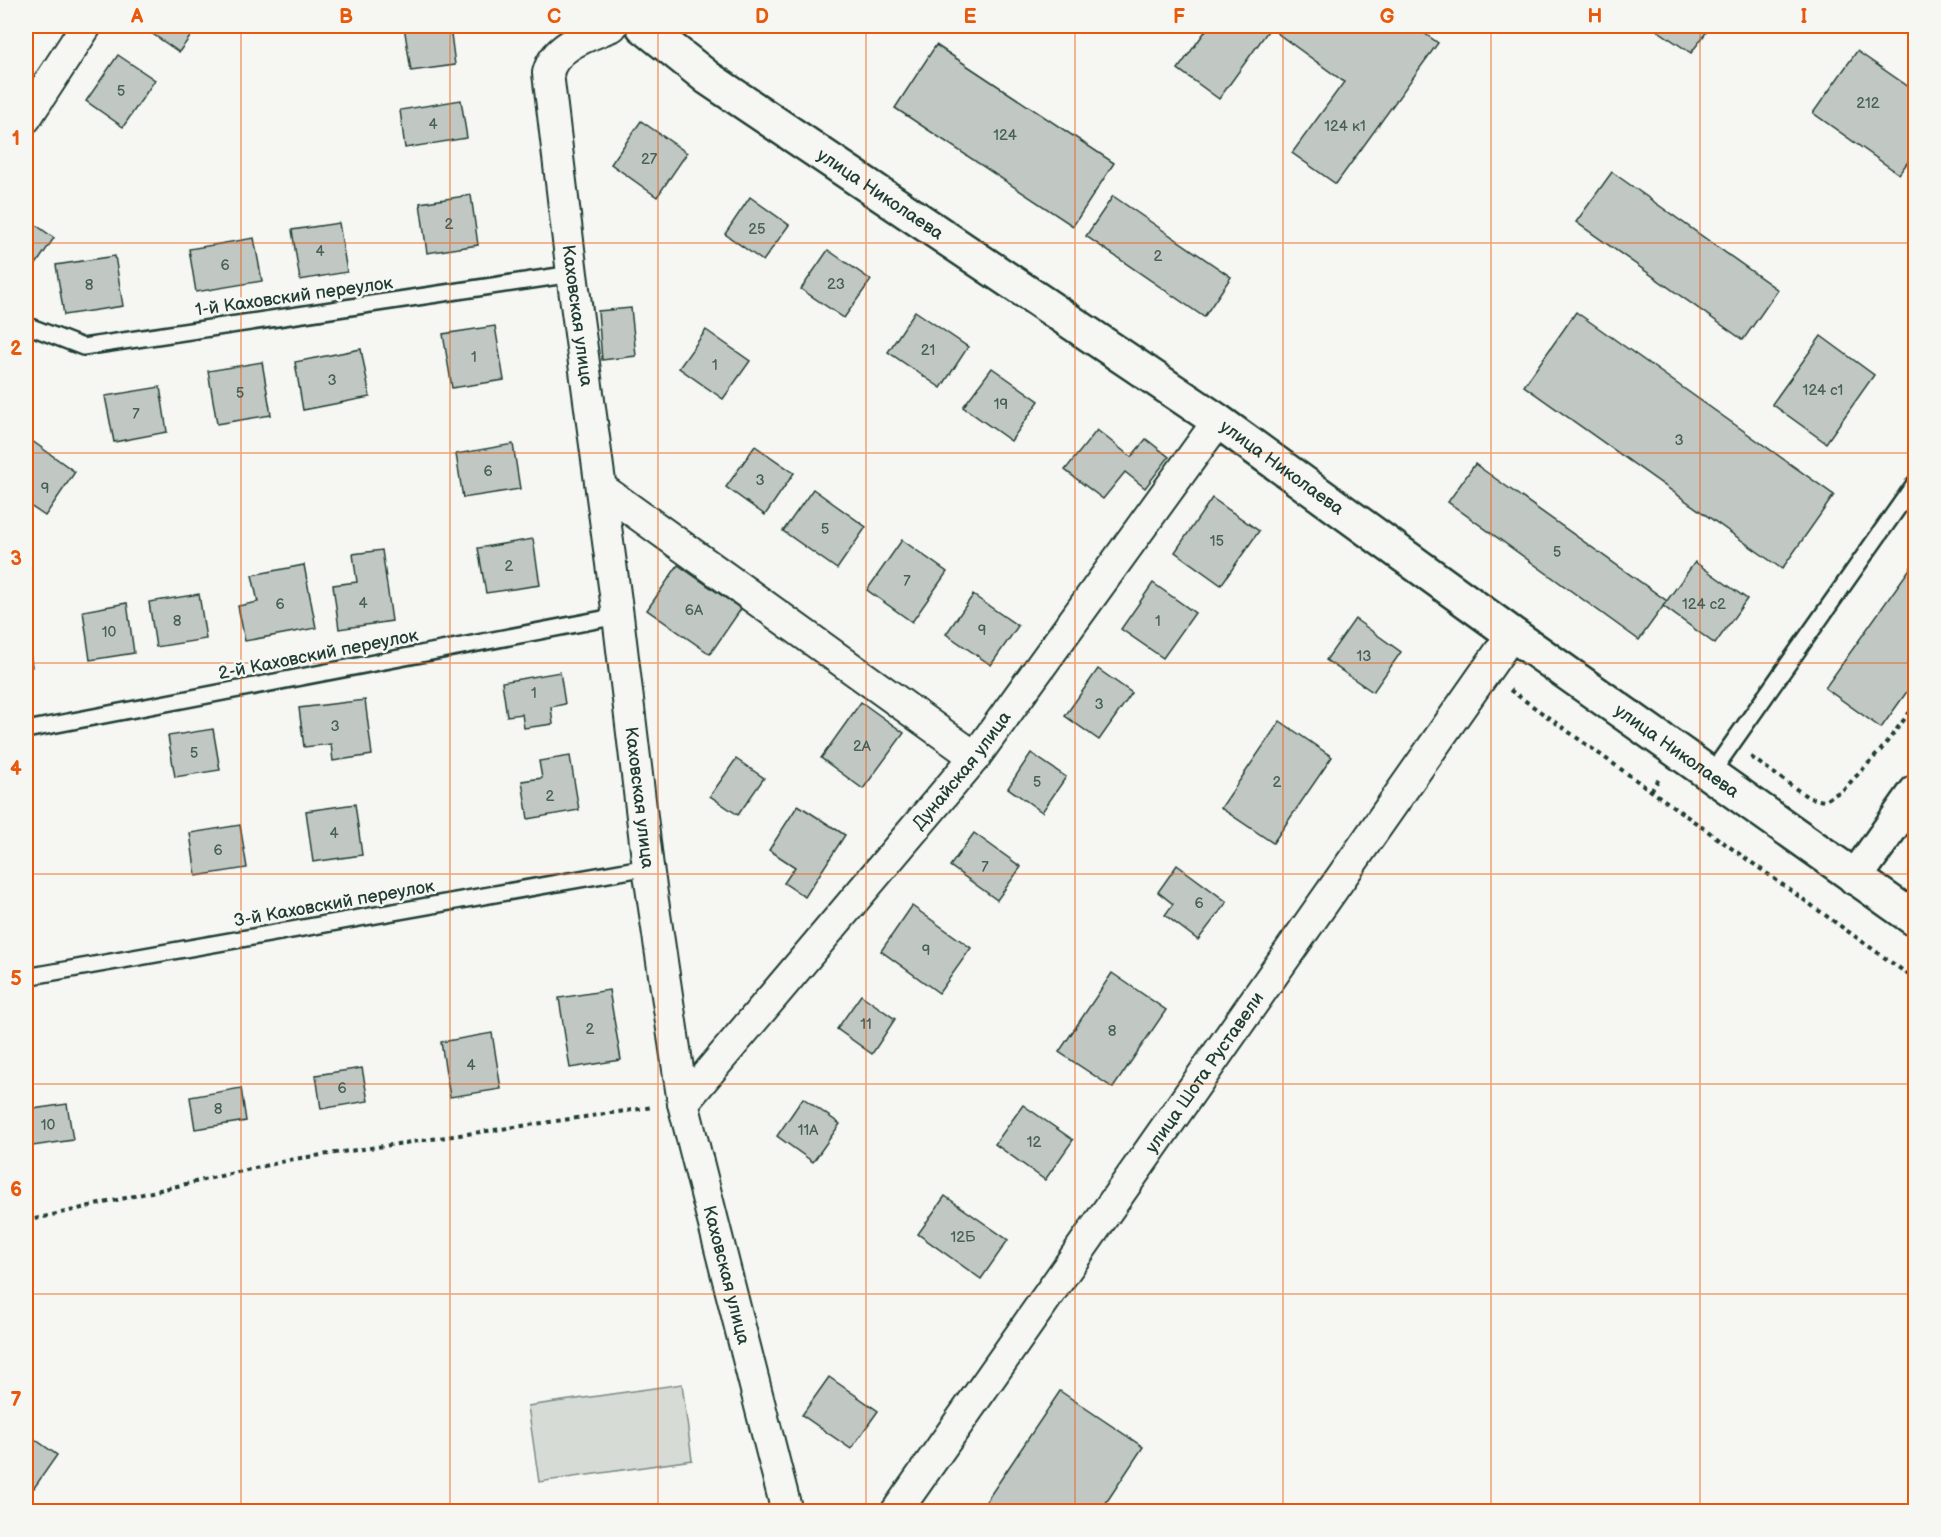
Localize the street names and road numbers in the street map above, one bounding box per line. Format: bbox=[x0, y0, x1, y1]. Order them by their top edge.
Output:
street label: улица Николаева bbox=[813, 144, 948, 244]
street label: Каховская улица bbox=[558, 244, 597, 388]
street label: 1-й Каховский переулок bbox=[194, 272, 395, 321]
street label: улица Николаева bbox=[1216, 416, 1348, 520]
street label: 2-й Каховский переулок bbox=[216, 625, 420, 684]
street label: улица Николаева bbox=[1610, 700, 1743, 803]
street label: Дунайская улица bbox=[908, 707, 1016, 834]
street label: Каховская улица bbox=[620, 726, 658, 870]
street label: 3-й Каховский переулок bbox=[232, 875, 437, 932]
street label: улица Шота Руставели bbox=[1141, 988, 1268, 1157]
street label: Каховская улица bbox=[699, 1203, 754, 1347]

